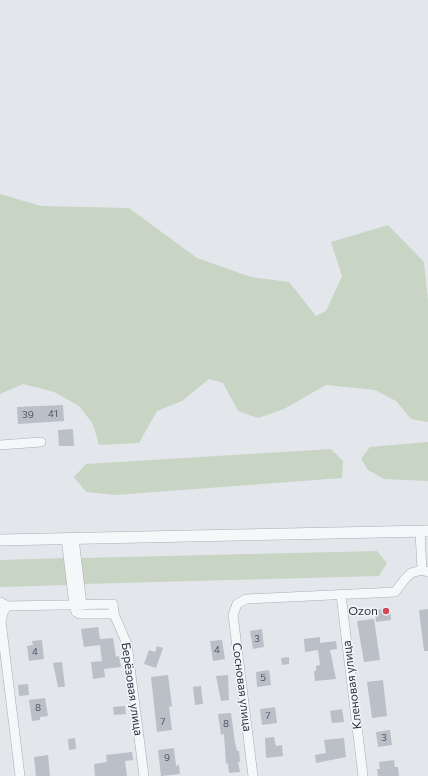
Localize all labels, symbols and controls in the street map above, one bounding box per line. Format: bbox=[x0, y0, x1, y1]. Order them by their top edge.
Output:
house number: 41 bbox=[48, 408, 58, 420]
house number: 39 bbox=[22, 409, 34, 421]
place label: Ozon bbox=[348, 604, 378, 618]
marker: Ozon bbox=[381, 606, 391, 616]
house number: 3 bbox=[254, 633, 260, 645]
street label: Кленовая улица bbox=[339, 640, 365, 730]
street label: Берёзовая улица bbox=[118, 641, 146, 737]
street label: Сосновая улица bbox=[229, 642, 255, 732]
house number: 4 bbox=[214, 644, 220, 656]
house number: 4 bbox=[32, 646, 38, 658]
house number: 5 bbox=[260, 672, 266, 684]
house number: 8 bbox=[35, 702, 41, 714]
house number: 7 bbox=[265, 710, 271, 722]
house number: 7 bbox=[160, 716, 166, 728]
house number: 8 bbox=[223, 718, 229, 730]
house number: 3 bbox=[381, 732, 387, 744]
house number: 9 bbox=[164, 752, 170, 764]

